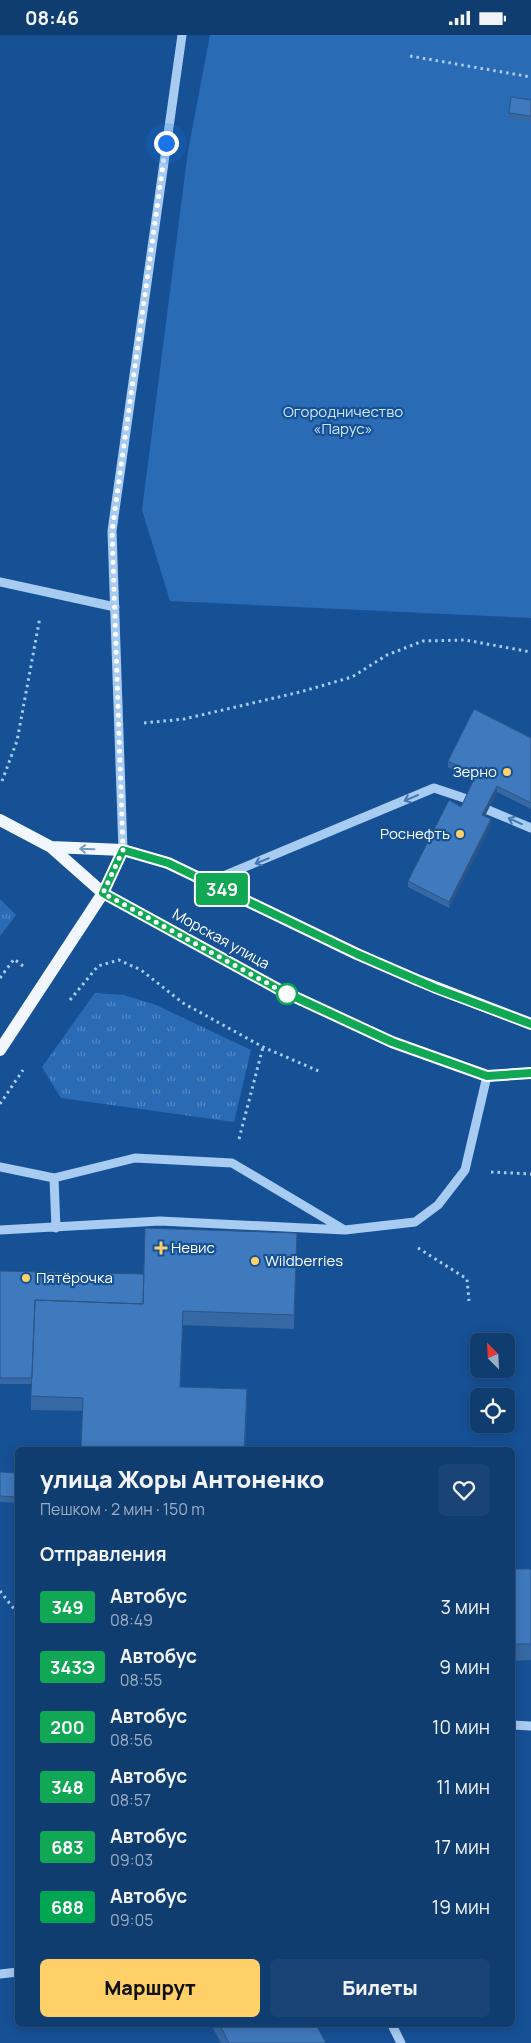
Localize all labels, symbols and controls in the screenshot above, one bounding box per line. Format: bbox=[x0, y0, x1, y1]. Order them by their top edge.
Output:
text: 08:46 bbox=[25, 5, 79, 31]
your location bbox=[154, 131, 179, 156]
park label: Огородничество «Парус» bbox=[283, 401, 403, 439]
place label: Зерно bbox=[453, 761, 497, 782]
marker: Зерно bbox=[501, 766, 513, 778]
one-way arrow bbox=[404, 793, 419, 803]
one-way arrow bbox=[508, 816, 523, 826]
place label: Роснефть bbox=[380, 823, 450, 844]
marker: Роснефть bbox=[454, 828, 466, 840]
one-way arrow bbox=[79, 844, 95, 853]
one-way arrow bbox=[254, 857, 269, 866]
line badge: 349 bbox=[193, 873, 251, 905]
text: 349 bbox=[206, 877, 238, 901]
street label: Морская улица bbox=[169, 903, 274, 974]
unlabelled marker bbox=[276, 983, 298, 1005]
place label: Невис bbox=[171, 1237, 215, 1258]
marker: Невис bbox=[155, 1242, 167, 1254]
place label: Wildberries bbox=[265, 1250, 343, 1271]
marker: Wildberries bbox=[249, 1255, 261, 1267]
place label: Пятёрочка bbox=[36, 1267, 113, 1288]
marker: Пятёрочка bbox=[20, 1272, 32, 1284]
north arrow bbox=[470, 1333, 515, 1377]
map controls bbox=[470, 1333, 515, 1433]
button: locate bbox=[470, 1388, 515, 1433]
text: улица Жоры Антоненко bbox=[40, 1462, 324, 1495]
button: heart bbox=[438, 1464, 490, 1516]
text: Пешком · 2 мин · 150 m bbox=[40, 1498, 205, 1520]
text: Отправления bbox=[40, 1541, 167, 1567]
text: Автобус bbox=[110, 1583, 187, 1609]
text: 3 мин bbox=[441, 1594, 490, 1620]
text: 349 bbox=[51, 1595, 84, 1619]
text: 08:49 bbox=[110, 1609, 153, 1631]
text: Автобус bbox=[120, 1643, 197, 1669]
text: 9 мин bbox=[439, 1654, 490, 1680]
text: 343Э bbox=[50, 1655, 95, 1679]
text: 08:55 bbox=[120, 1669, 162, 1691]
text: Автобус bbox=[110, 1703, 187, 1729]
text: 10 мин bbox=[432, 1714, 490, 1740]
text: 200 bbox=[50, 1715, 85, 1739]
text: 08:56 bbox=[110, 1729, 153, 1751]
text: Автобус bbox=[110, 1763, 187, 1789]
text: 11 мин bbox=[436, 1774, 490, 1800]
text: 348 bbox=[51, 1775, 84, 1799]
text: 08:57 bbox=[110, 1789, 151, 1811]
text: Автобус bbox=[110, 1823, 187, 1849]
text: 17 мин bbox=[434, 1834, 490, 1860]
text: 683 bbox=[51, 1835, 84, 1859]
text: 09:03 bbox=[110, 1849, 153, 1871]
text: Автобус bbox=[110, 1883, 187, 1909]
text: 19 мин bbox=[432, 1894, 490, 1920]
text: 688 bbox=[51, 1895, 84, 1919]
text: 09:05 bbox=[110, 1909, 153, 1931]
button: Маршрут bbox=[40, 1959, 260, 2017]
button: Билеты bbox=[270, 1959, 490, 2017]

